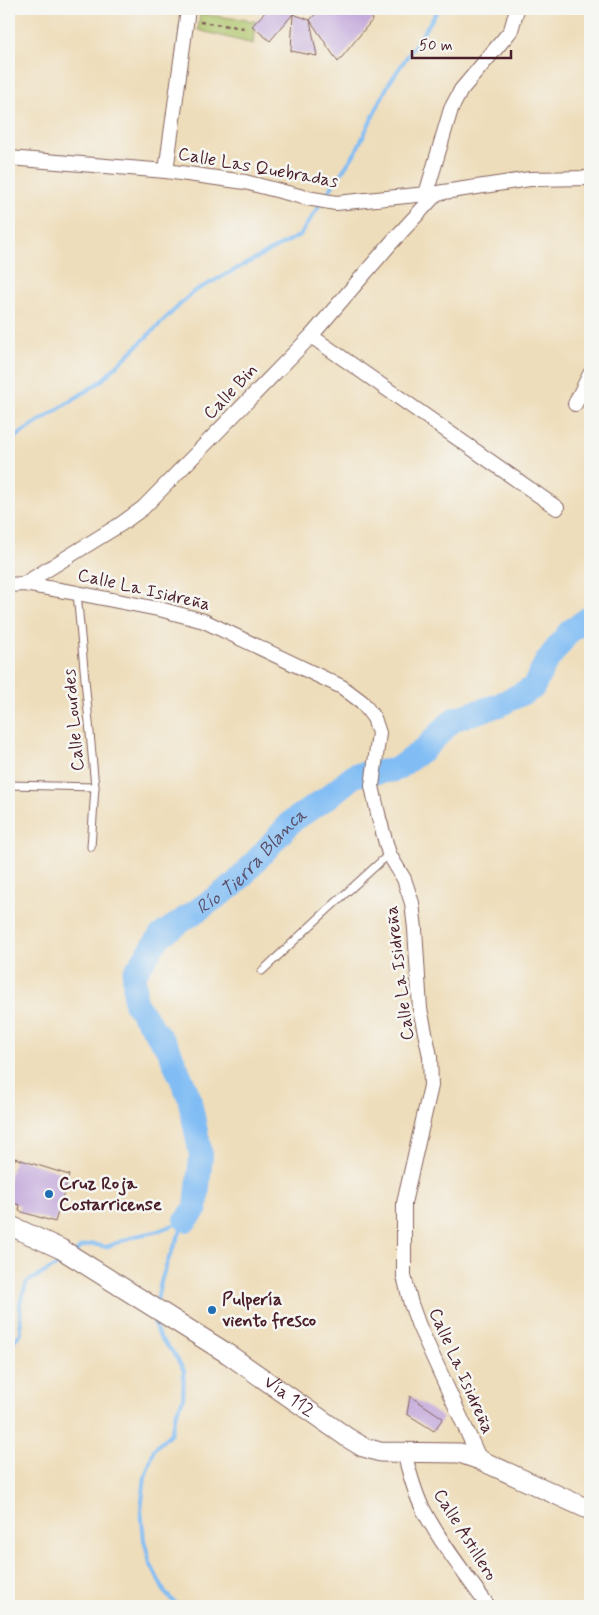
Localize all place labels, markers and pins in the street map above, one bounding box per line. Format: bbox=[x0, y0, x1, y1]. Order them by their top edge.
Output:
place label: Cruz Roja Costarricense bbox=[59, 1172, 162, 1217]
marker: Cruz Roja Costarricense bbox=[43, 1188, 55, 1200]
place label: Pulpería viento fresco bbox=[222, 1288, 316, 1333]
marker: Pulpería viento fresco bbox=[206, 1304, 218, 1316]

